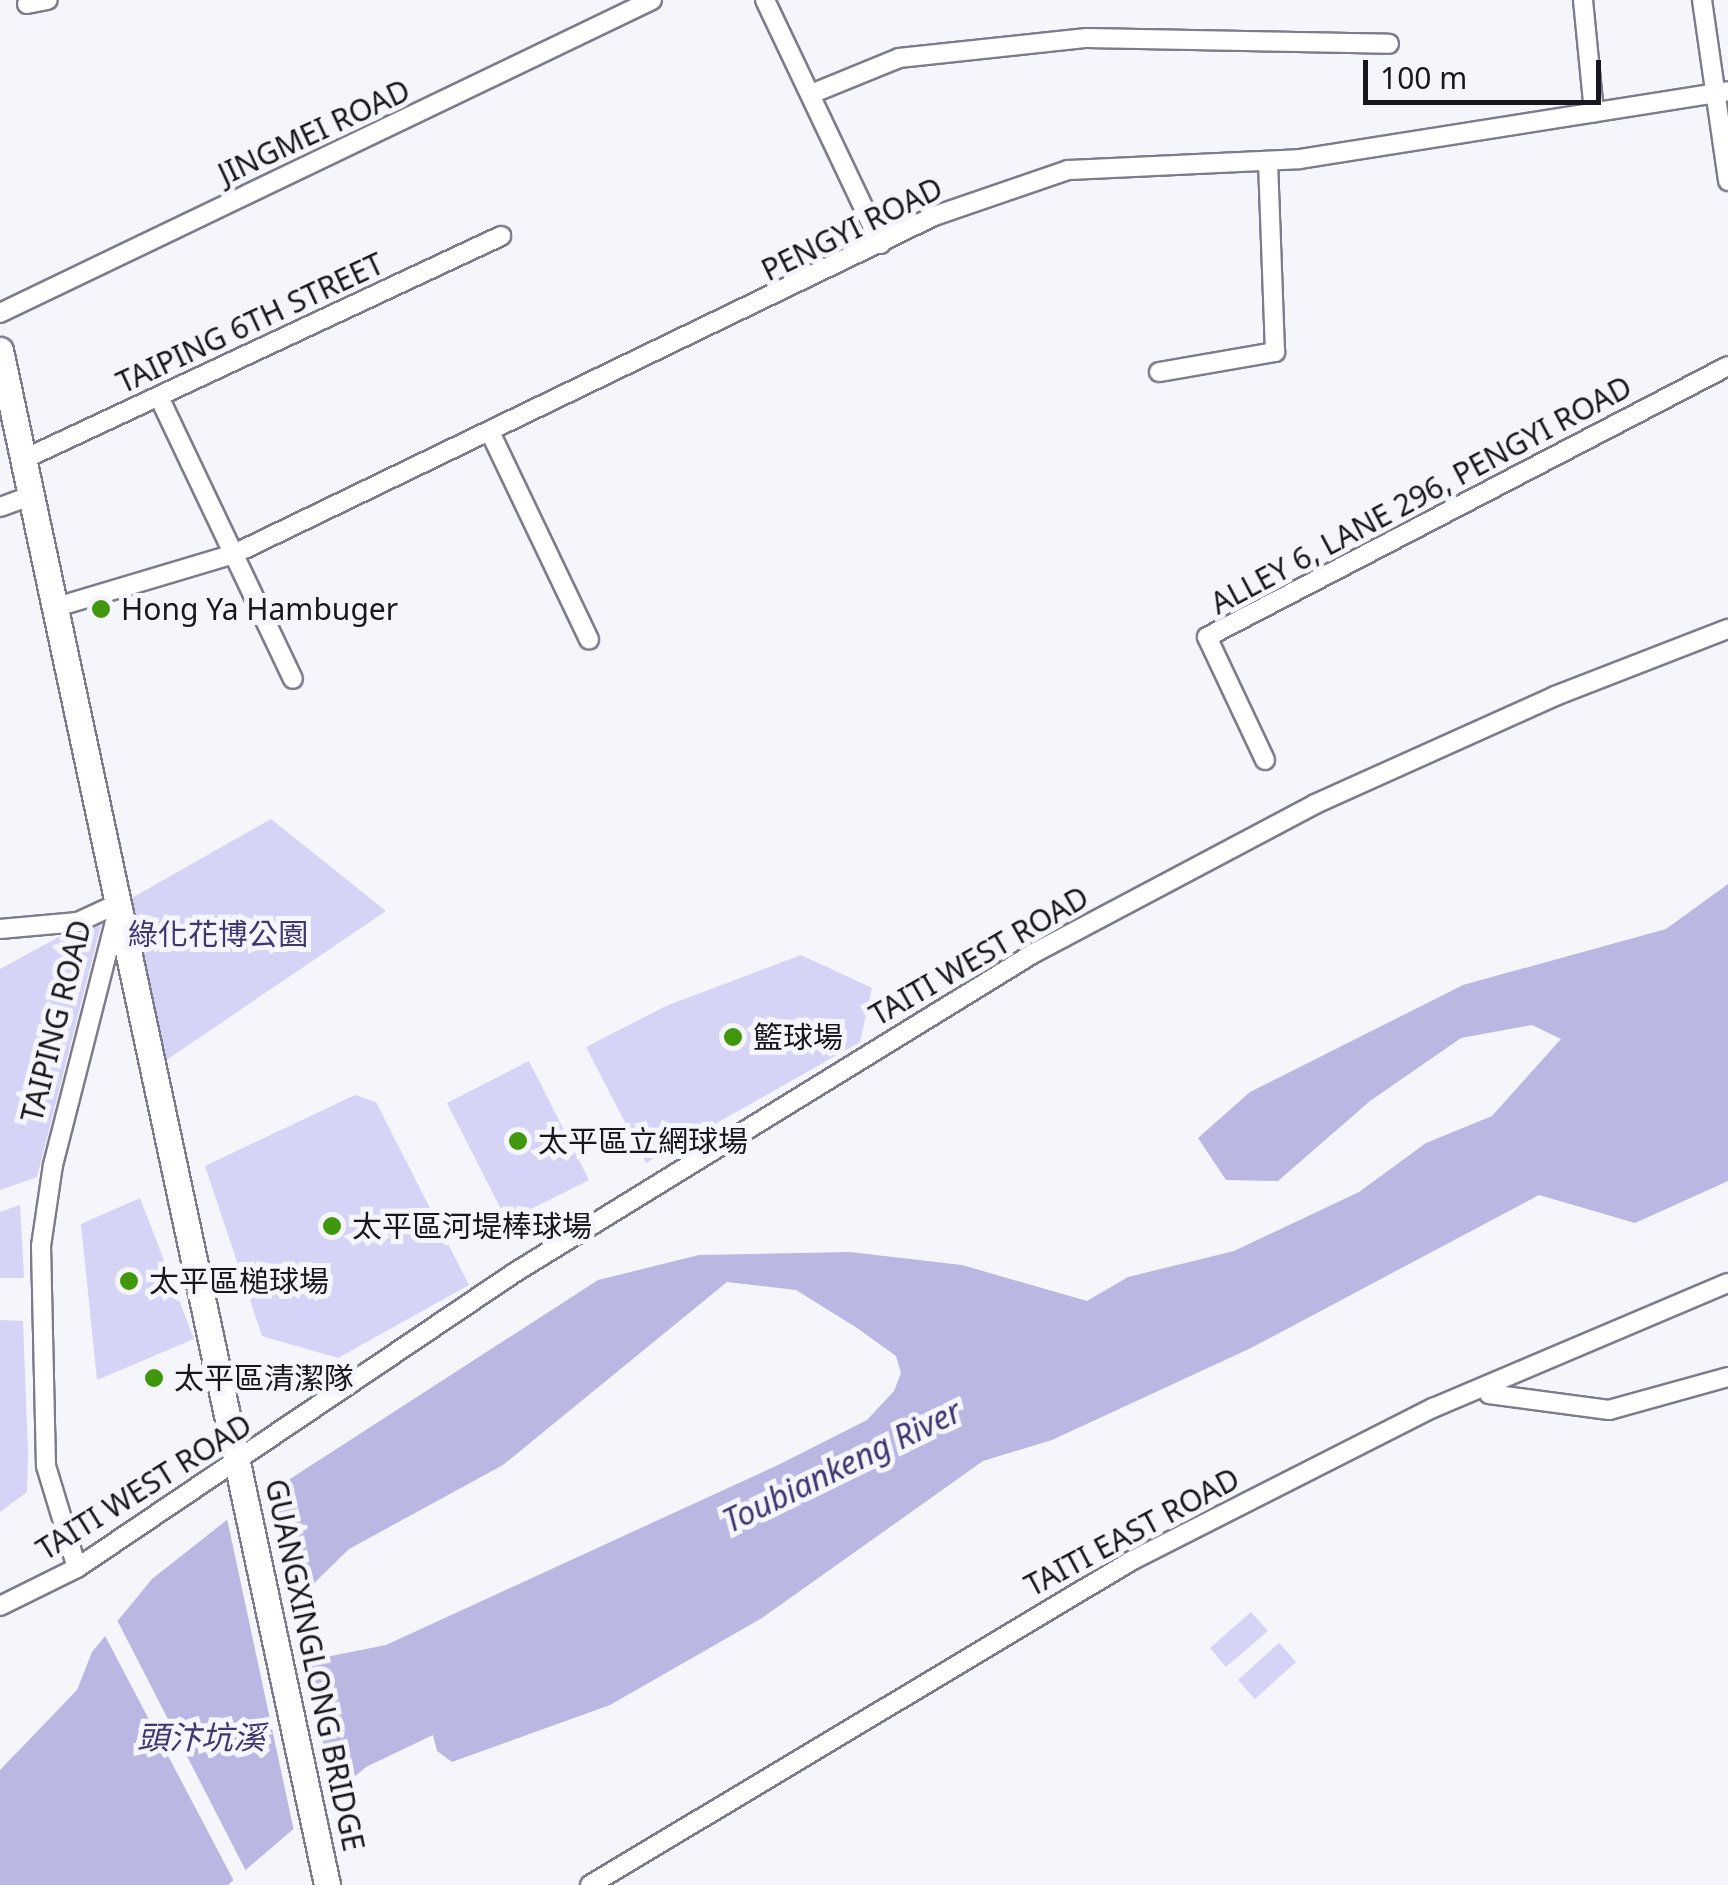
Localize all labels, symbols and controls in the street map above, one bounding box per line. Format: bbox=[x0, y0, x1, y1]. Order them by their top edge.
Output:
scale bar bbox=[1368, 40, 1606, 102]
text: 100 m bbox=[1380, 57, 1467, 98]
street label: JINGMEI ROAD bbox=[212, 72, 416, 192]
street label: PENGYI ROAD bbox=[756, 170, 948, 288]
street label: TAIPING 6TH STREET bbox=[111, 245, 389, 401]
street label: ALLEY 6, LANE 296, PENGYI ROAD bbox=[1204, 368, 1638, 622]
place label: Hong Ya Hambuger bbox=[121, 591, 398, 627]
marker: Hong Ya Hambuger bbox=[90, 598, 112, 620]
street label: TAITI WEST ROAD bbox=[863, 879, 1095, 1033]
street label: TAIPING ROAD bbox=[13, 916, 99, 1126]
park label: 綠化花博公園 bbox=[128, 916, 308, 952]
place label: 籃球場 bbox=[753, 1019, 843, 1055]
marker: 籃球場 bbox=[722, 1026, 744, 1048]
place label: 太平區立網球場 bbox=[538, 1123, 748, 1159]
marker: 太平區立網球場 bbox=[507, 1130, 529, 1152]
place label: 太平區河堤棒球場 bbox=[352, 1208, 592, 1244]
marker: 太平區河堤棒球場 bbox=[321, 1215, 343, 1237]
place label: 太平區槌球場 bbox=[149, 1263, 329, 1299]
marker: 太平區槌球場 bbox=[118, 1270, 140, 1292]
place label: 太平區清潔隊 bbox=[174, 1360, 354, 1396]
marker: 太平區清潔隊 bbox=[143, 1367, 165, 1389]
water label: Toubiankeng River bbox=[716, 1392, 968, 1540]
street label: TAITI WEST ROAD bbox=[30, 1406, 258, 1568]
street label: TAITI EAST ROAD bbox=[1019, 1460, 1245, 1604]
street label: GUANGXINGLONG BRIDGE bbox=[258, 1476, 372, 1854]
water label: 頭汴坑溪 bbox=[137, 1718, 265, 1756]

